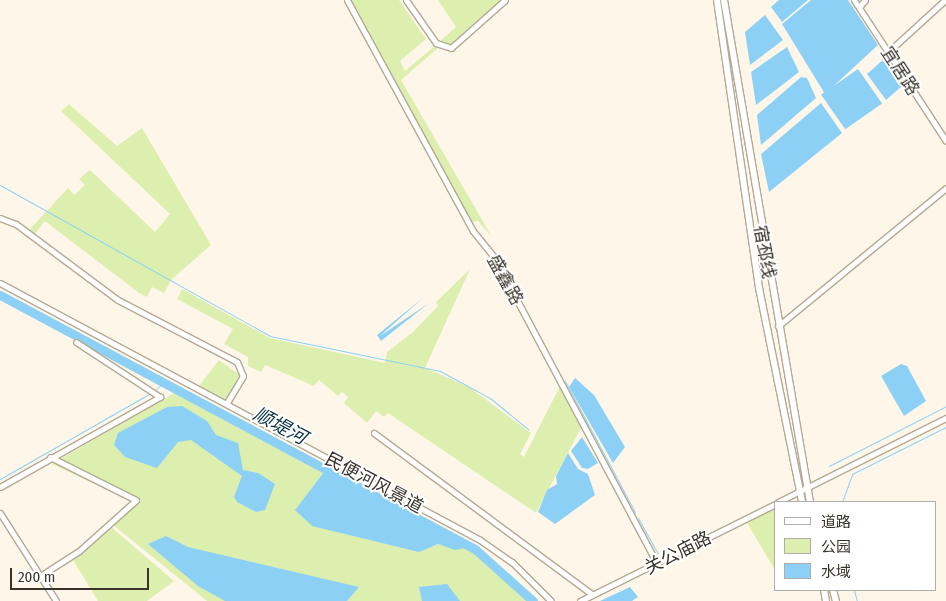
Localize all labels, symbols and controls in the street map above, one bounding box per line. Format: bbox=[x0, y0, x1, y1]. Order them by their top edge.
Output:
street label: 宜居路 bbox=[876, 42, 924, 100]
street label: 宿邳线 bbox=[749, 224, 779, 280]
street label: 盛鑫路 bbox=[482, 251, 528, 309]
water label: 顺堤河 bbox=[249, 403, 311, 449]
street label: 民便河风景道 bbox=[321, 448, 427, 518]
legend bbox=[774, 501, 936, 591]
text: 道路 bbox=[821, 513, 851, 531]
street label: 关公庙路 bbox=[641, 527, 715, 579]
text: 公园 bbox=[821, 538, 851, 556]
scale bar bbox=[12, 558, 151, 590]
text: 水域 bbox=[821, 563, 851, 581]
text: 200 m bbox=[18, 568, 55, 586]

